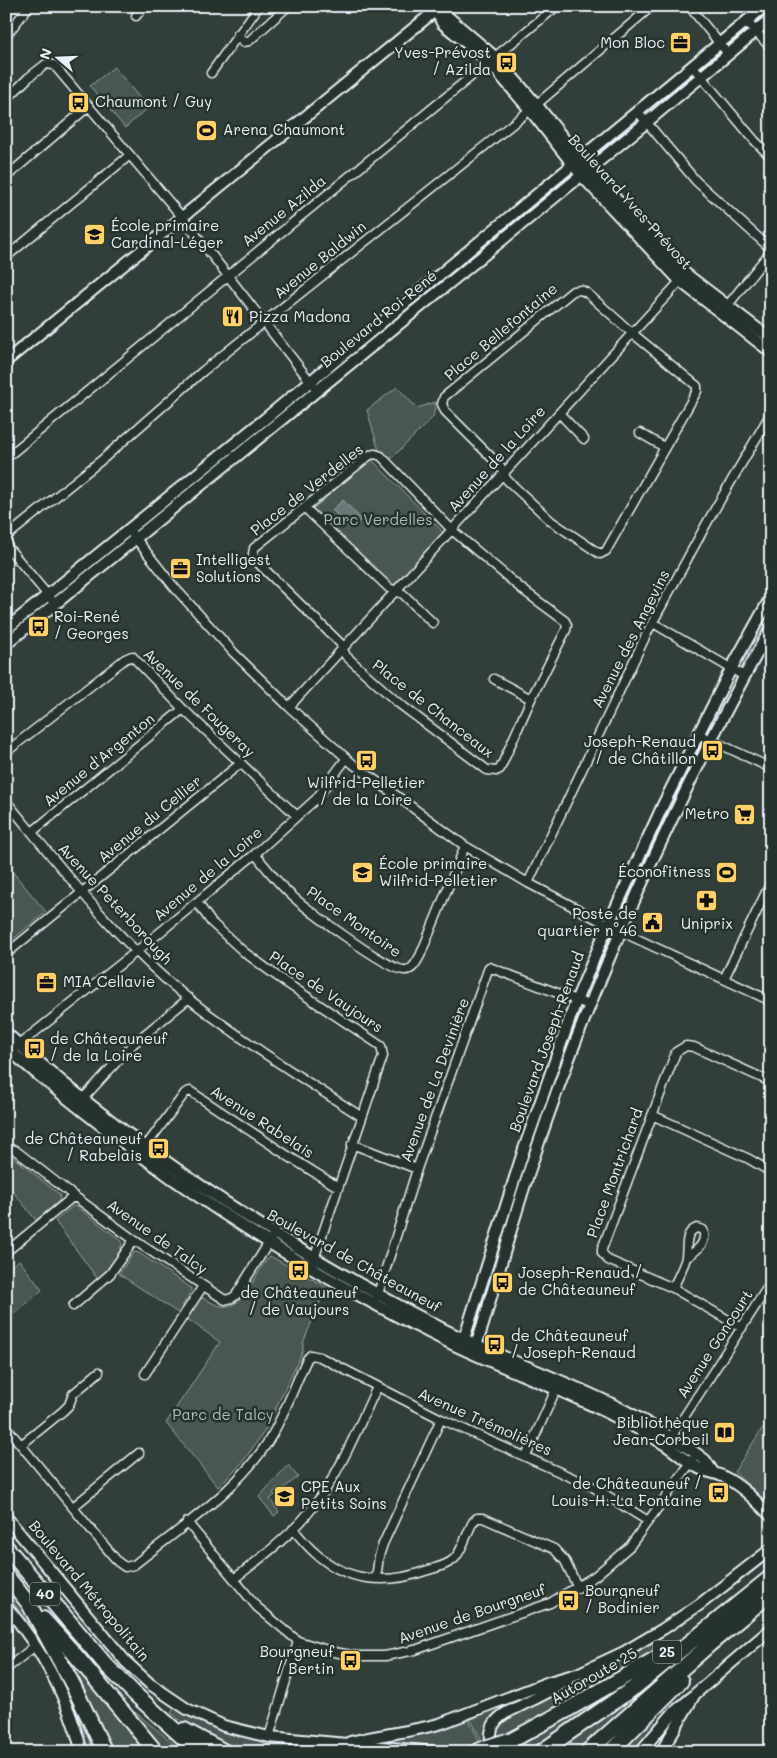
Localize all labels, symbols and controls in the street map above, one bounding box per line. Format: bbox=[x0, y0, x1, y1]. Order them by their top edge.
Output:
office icon: Mon Bloc bbox=[669, 31, 693, 55]
north arrow bbox=[32, 32, 82, 82]
place label: Mon Bloc bbox=[600, 32, 665, 52]
place label: Yves-Prévost / Azilda bbox=[394, 42, 491, 79]
text: N bbox=[35, 45, 56, 62]
bus stop icon: Yves-Prévost / Azilda bbox=[495, 50, 519, 74]
bus stop icon: Chaumont / Guy bbox=[67, 90, 91, 114]
place label: Chaumont / Guy bbox=[95, 91, 212, 111]
sports icon: Arena Chaumont bbox=[195, 118, 219, 142]
place label: Arena Chaumont bbox=[223, 119, 345, 139]
street label: Boulevard Yves-Prévost bbox=[565, 129, 697, 273]
street label: Avenue Azilda bbox=[237, 170, 330, 250]
place label: École primaire Cardinal-Léger bbox=[111, 215, 223, 252]
street label: Avenue Baldwin bbox=[269, 216, 370, 303]
school or university icon: École primaire Cardinal-Léger bbox=[83, 223, 107, 247]
street label: Boulevard Roi-René bbox=[316, 265, 441, 371]
street label: Place Bellefontaine bbox=[440, 278, 561, 384]
restaurant icon: Pizza Madona bbox=[221, 305, 245, 329]
place label: Pizza Madona bbox=[249, 306, 351, 326]
street label: Avenue de la Loire bbox=[443, 401, 549, 516]
street label: Place de Verdelles bbox=[246, 439, 367, 540]
park label: Parc Verdelles bbox=[323, 509, 433, 529]
place label: Intelligest Solutions bbox=[196, 549, 271, 586]
office icon: Intelligest Solutions bbox=[168, 557, 192, 581]
street label: Avenue des Angevins bbox=[587, 566, 674, 711]
place label: Roi-René / Georges bbox=[54, 606, 129, 643]
bus stop icon: Roi-René / Georges bbox=[26, 614, 50, 638]
street label: Avenue de Fougeray bbox=[139, 644, 260, 761]
street label: Place de Chanceaux bbox=[369, 654, 499, 762]
street label: Avenue d'Argenton bbox=[39, 708, 158, 810]
place label: Joseph-Renaud / de Châtillon bbox=[584, 731, 696, 768]
bus stop icon: Joseph-Renaud / de Châtillon bbox=[700, 739, 724, 763]
bus stop icon: Wilfrid-Pelletier / de la Loire bbox=[354, 748, 378, 772]
street label: Avenue du Cellier bbox=[93, 770, 205, 866]
place label: Wilfrid-Pelletier / de la Loire bbox=[307, 772, 425, 809]
supermarket icon: Metro bbox=[733, 802, 757, 826]
place label: Metro bbox=[685, 803, 729, 823]
street label: Avenue de la Loire bbox=[149, 822, 266, 925]
street label: Avenue Peterborough bbox=[54, 838, 177, 968]
place label: École primaire Wilfrid-Pelletier bbox=[379, 853, 498, 890]
sports icon: Éconofitness bbox=[715, 860, 739, 884]
school or university icon: École primaire Wilfrid-Pelletier bbox=[351, 861, 375, 885]
place label: Éconofitness bbox=[618, 861, 711, 881]
street label: Place Montoire bbox=[303, 881, 406, 961]
pharmacy icon: Uniprix bbox=[695, 889, 719, 913]
place label: Poste de quartier n°46 bbox=[538, 903, 637, 940]
public building icon: Poste de quartier n°46 bbox=[641, 911, 665, 935]
place label: Uniprix bbox=[681, 913, 733, 933]
street label: Place de Vaujours bbox=[266, 946, 387, 1037]
street label: Boulevard Joseph-Renaud bbox=[504, 949, 588, 1135]
office icon: MIA Cellavie bbox=[35, 970, 59, 994]
place label: MIA Cellavie bbox=[63, 971, 155, 991]
street label: Avenue de La Devinière bbox=[395, 995, 473, 1165]
place label: de Châteauneuf / de la Loire bbox=[50, 1028, 168, 1065]
bus stop icon: de Châteauneuf / de la Loire bbox=[22, 1036, 46, 1060]
street label: Avenue Rabelais bbox=[207, 1080, 318, 1162]
street label: Place Montrichard bbox=[581, 1105, 647, 1240]
place label: de Châteauneuf / Rabelais bbox=[25, 1128, 143, 1165]
bus stop icon: de Châteauneuf / Rabelais bbox=[146, 1136, 170, 1160]
street label: Avenue de Talcy bbox=[103, 1194, 212, 1278]
street label: Boulevard de Châteauneuf bbox=[264, 1204, 446, 1317]
bus stop icon: de Châteauneuf / de Vaujours bbox=[287, 1258, 311, 1282]
place label: Joseph-Renaud / de Châteauneuf bbox=[518, 1262, 643, 1299]
bus stop icon: Joseph-Renaud / de Châteauneuf bbox=[490, 1270, 514, 1294]
place label: de Châteauneuf / de Vaujours bbox=[240, 1282, 359, 1319]
street label: Avenue Goncourt bbox=[672, 1286, 757, 1401]
place label: de Châteauneuf / Joseph-Renaud bbox=[511, 1325, 636, 1362]
bus stop icon: de Châteauneuf / Joseph-Renaud bbox=[483, 1333, 507, 1357]
street label: Avenue Trémolières bbox=[415, 1383, 555, 1460]
park label: Parc de Talcy bbox=[172, 1404, 274, 1424]
place label: Bibliothèque Jean-Corbeil bbox=[613, 1412, 709, 1449]
library icon: Bibliothèque Jean-Corbeil bbox=[713, 1420, 737, 1444]
place label: de Châteauneuf / Louis-H.-La Fontaine bbox=[552, 1473, 702, 1510]
place label: CPE Aux Petits Soins bbox=[301, 1476, 387, 1513]
bus stop icon: de Châteauneuf / Louis-H.-La Fontaine bbox=[706, 1481, 730, 1505]
school or university icon: CPE Aux Petits Soins bbox=[273, 1484, 297, 1508]
street label: Boulevard Métropolitain bbox=[25, 1516, 155, 1665]
street label: Avenue de Bourgneuf bbox=[395, 1578, 549, 1648]
place label: Bourgneuf / Bodinier bbox=[585, 1580, 660, 1617]
road number: 40 bbox=[30, 1582, 60, 1606]
bus stop icon: Bourgneuf / Bodinier bbox=[557, 1588, 581, 1612]
road number: 25 bbox=[653, 1640, 681, 1664]
place label: Bourgneuf / Bertin bbox=[260, 1641, 335, 1678]
street label: Autoroute 25 bbox=[547, 1642, 640, 1708]
bus stop icon: Bourgneuf / Bertin bbox=[338, 1649, 362, 1673]

